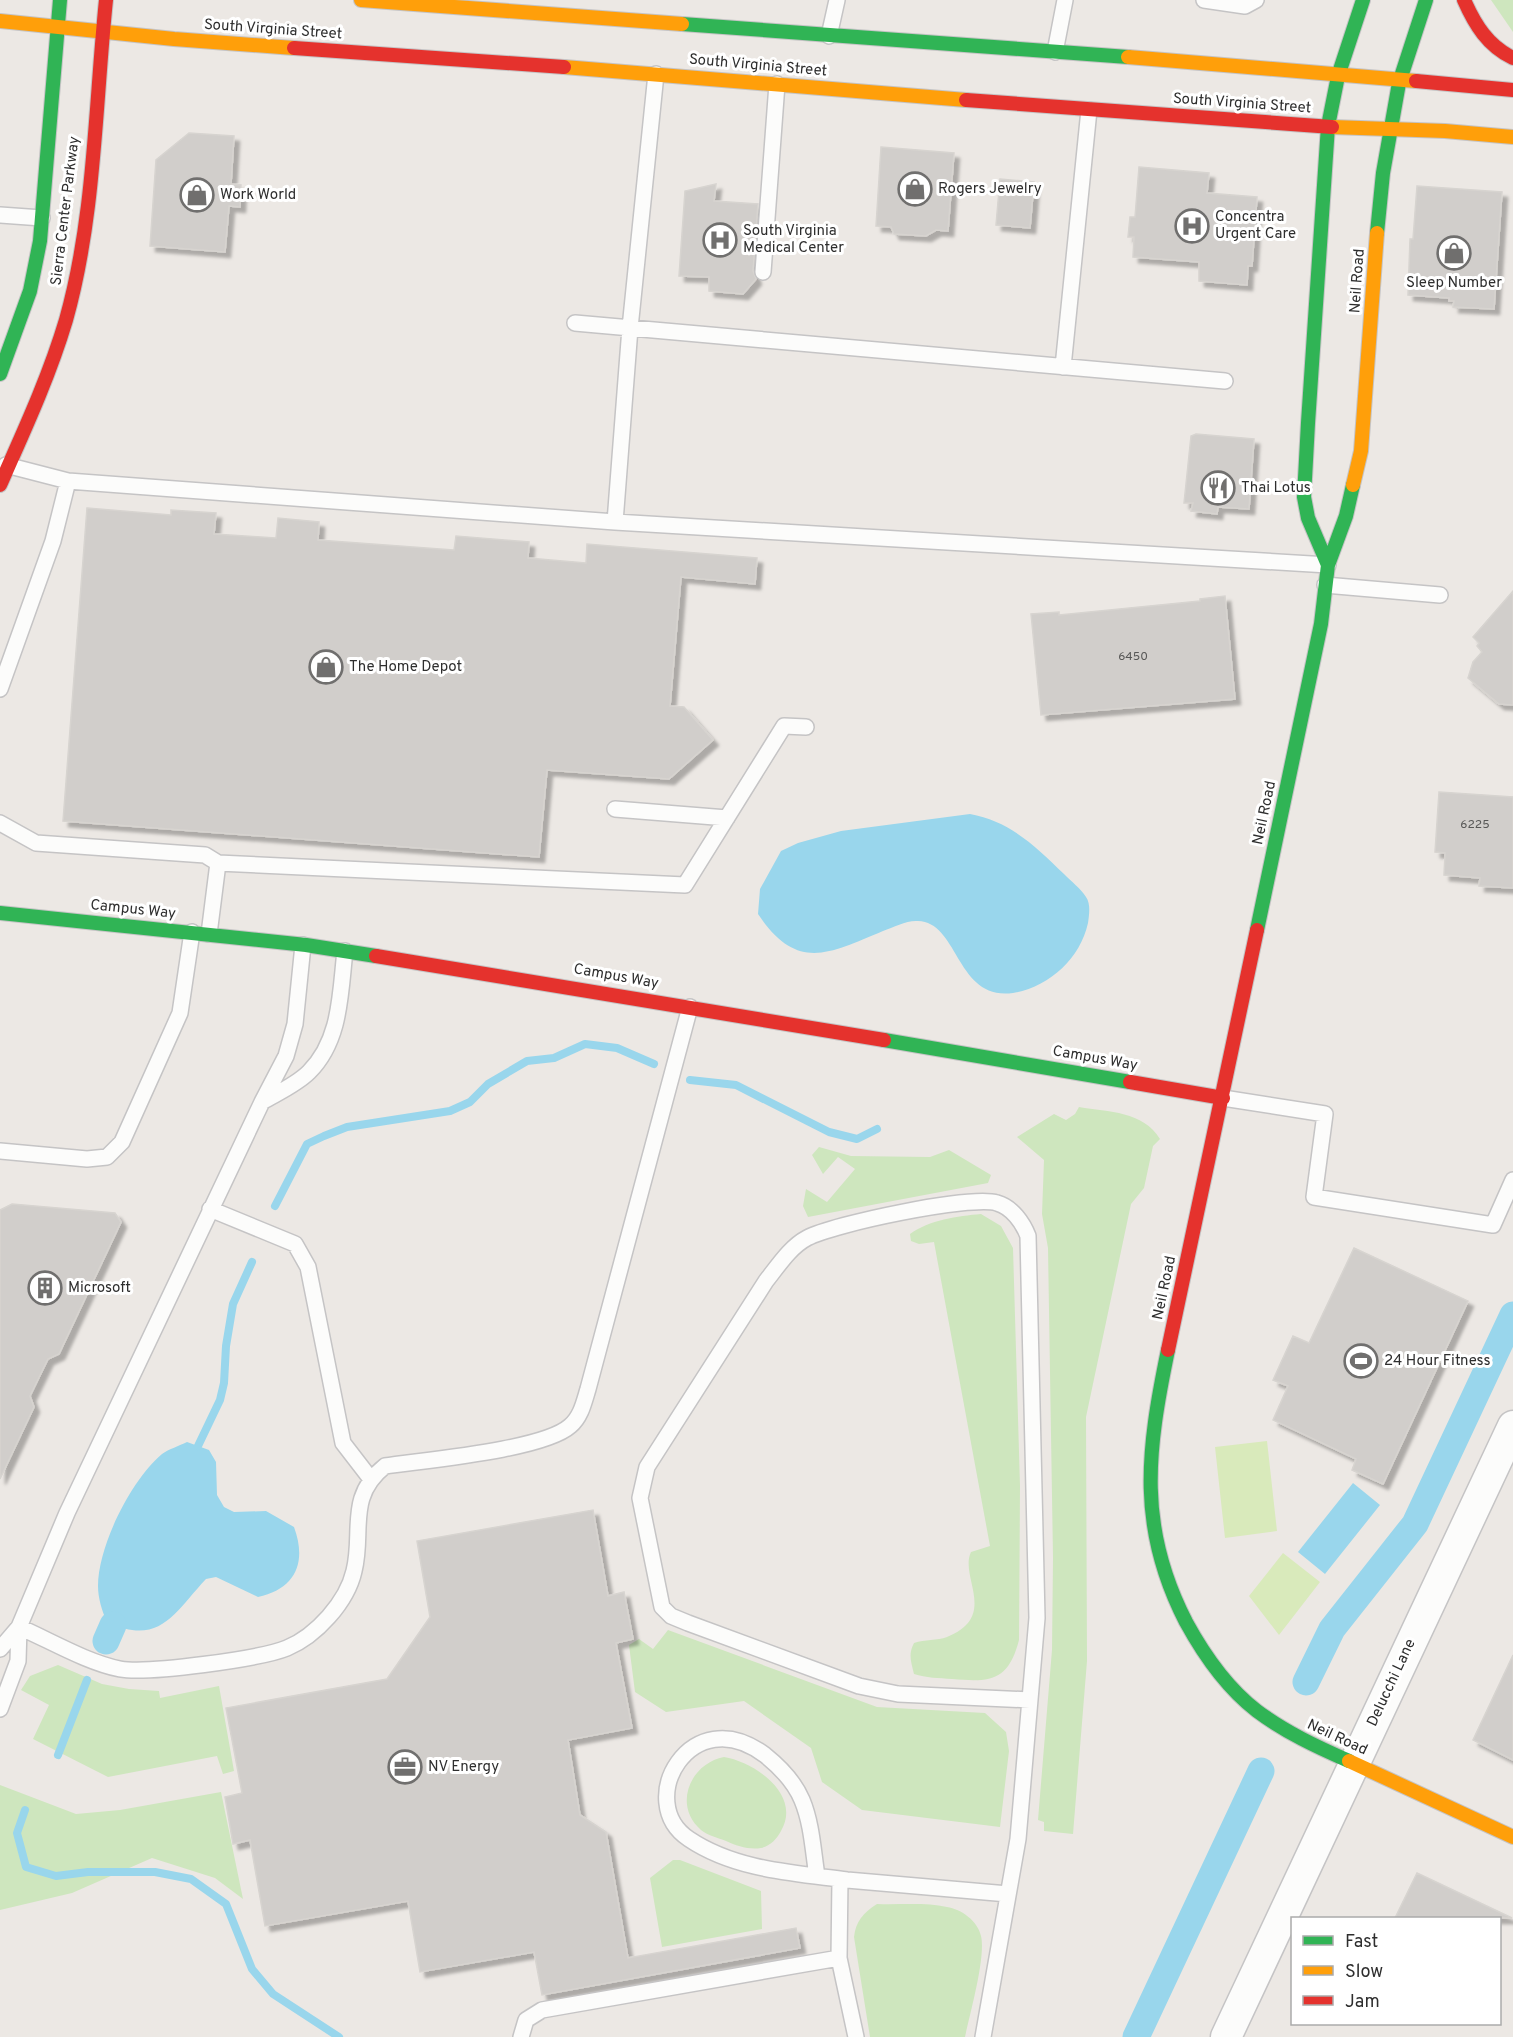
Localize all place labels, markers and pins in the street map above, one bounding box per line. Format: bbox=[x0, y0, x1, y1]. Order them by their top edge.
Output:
shop icon: Rogers Jewelry bbox=[897, 171, 933, 207]
shop icon: Work World bbox=[179, 177, 215, 213]
place label: Rogers Jewelry bbox=[938, 180, 1042, 199]
place label: Work World bbox=[220, 186, 296, 205]
hospital icon: Concentra Urgent Care bbox=[1174, 208, 1210, 244]
place label: Concentra Urgent Care bbox=[1215, 208, 1296, 244]
hospital icon: South Virginia Medical Center bbox=[702, 222, 738, 258]
place label: South Virginia Medical Center bbox=[743, 222, 844, 258]
shop icon: Sleep Number bbox=[1436, 235, 1472, 271]
place label: Sleep Number bbox=[1406, 274, 1502, 293]
restaurant icon: Thai Lotus bbox=[1200, 470, 1236, 506]
place label: Thai Lotus bbox=[1241, 479, 1311, 498]
shop icon: The Home Depot bbox=[308, 649, 344, 685]
place label: The Home Depot bbox=[349, 658, 462, 677]
building icon: Microsoft bbox=[27, 1270, 63, 1306]
place label: Microsoft bbox=[68, 1279, 131, 1298]
sports icon: 24 Hour Fitness bbox=[1343, 1343, 1379, 1379]
place label: 24 Hour Fitness bbox=[1384, 1352, 1491, 1371]
office icon: NV Energy bbox=[387, 1749, 423, 1785]
place label: NV Energy bbox=[428, 1758, 499, 1777]

